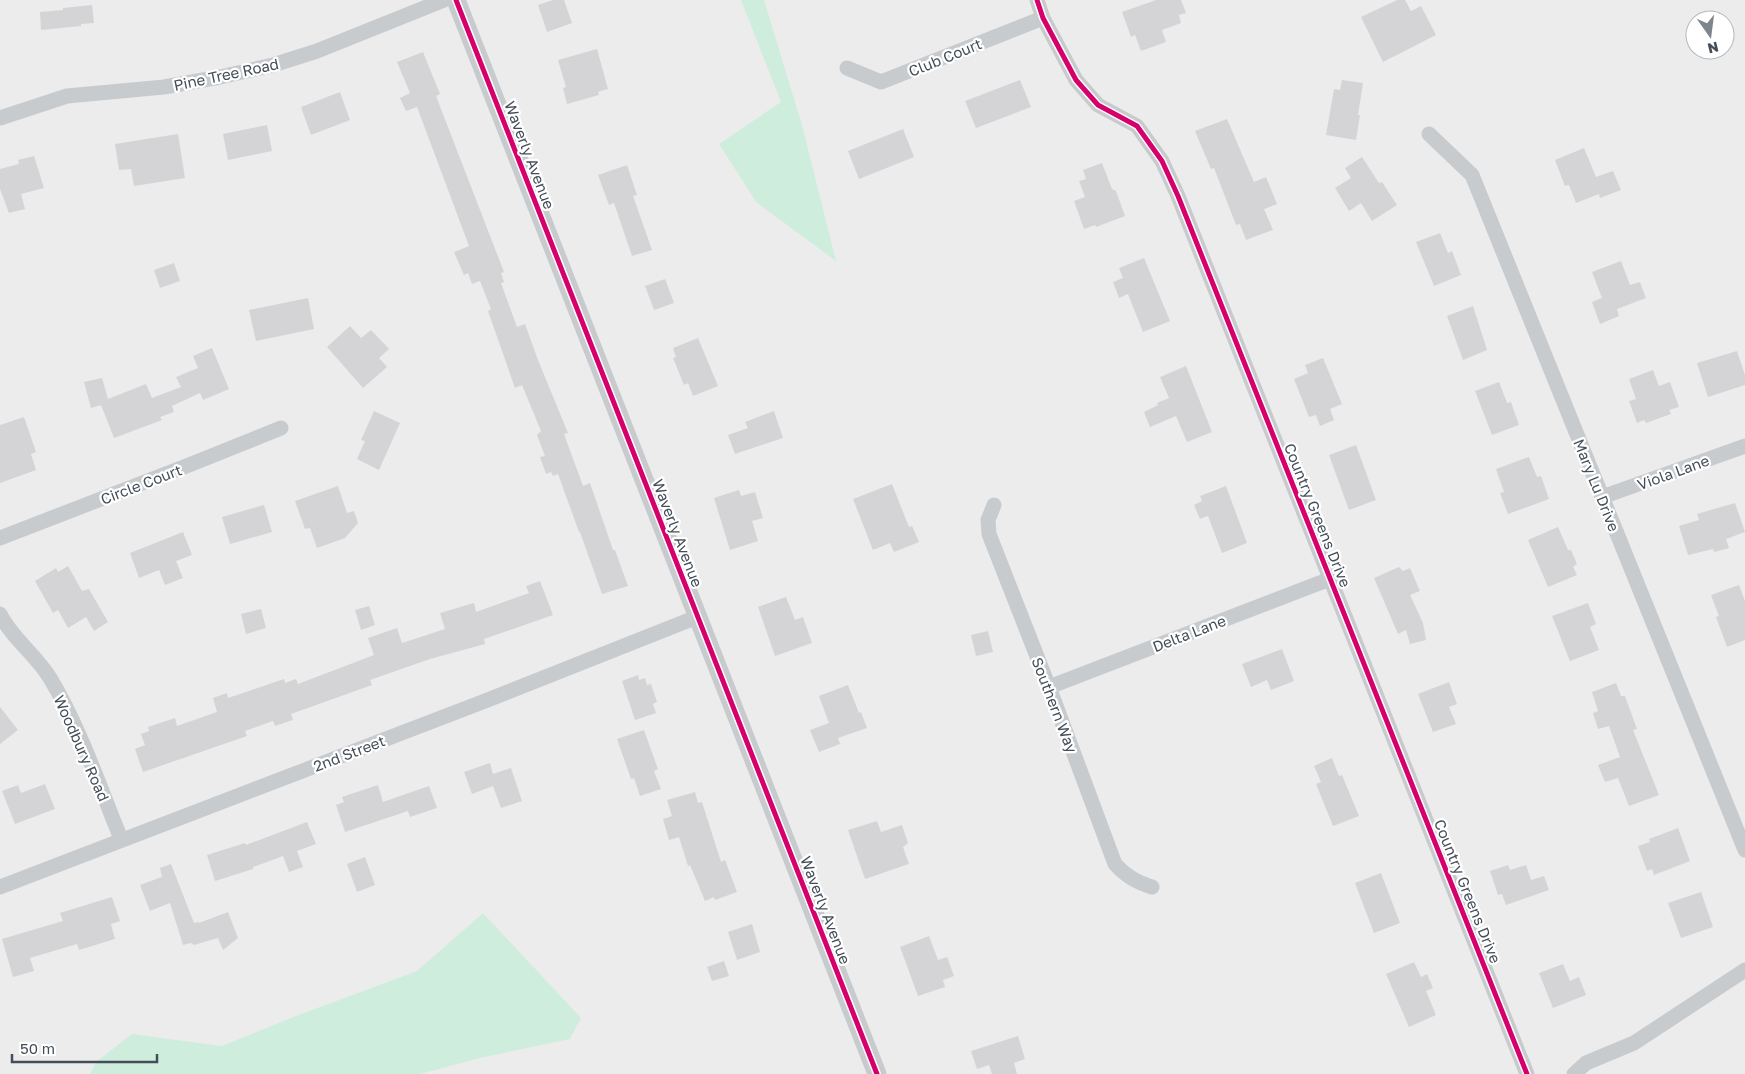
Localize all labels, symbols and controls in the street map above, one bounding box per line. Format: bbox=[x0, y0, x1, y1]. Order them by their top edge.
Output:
north arrow bbox=[1685, 10, 1735, 60]
street label: Club Court bbox=[906, 34, 984, 80]
text: N bbox=[1706, 39, 1720, 58]
street label: Pine Tree Road bbox=[172, 54, 280, 94]
street label: Waverly Avenue bbox=[501, 98, 559, 212]
street label: Mary Lu Drive bbox=[1570, 436, 1624, 534]
street label: Country Greens Drive bbox=[1281, 440, 1355, 590]
street label: Viola Lane bbox=[1635, 451, 1712, 493]
street label: Circle Court bbox=[98, 460, 184, 508]
street label: Waverly Avenue bbox=[649, 476, 707, 590]
street label: Delta Lane bbox=[1150, 611, 1228, 655]
street label: Southern Way bbox=[1029, 655, 1082, 756]
street label: Woodbury Road bbox=[50, 692, 114, 804]
street label: 2nd Street bbox=[311, 731, 387, 775]
street label: Country Greens Drive bbox=[1431, 816, 1505, 966]
street label: Waverly Avenue bbox=[797, 853, 855, 967]
scale bar bbox=[12, 1032, 158, 1064]
text: 50 m bbox=[20, 1039, 55, 1057]

